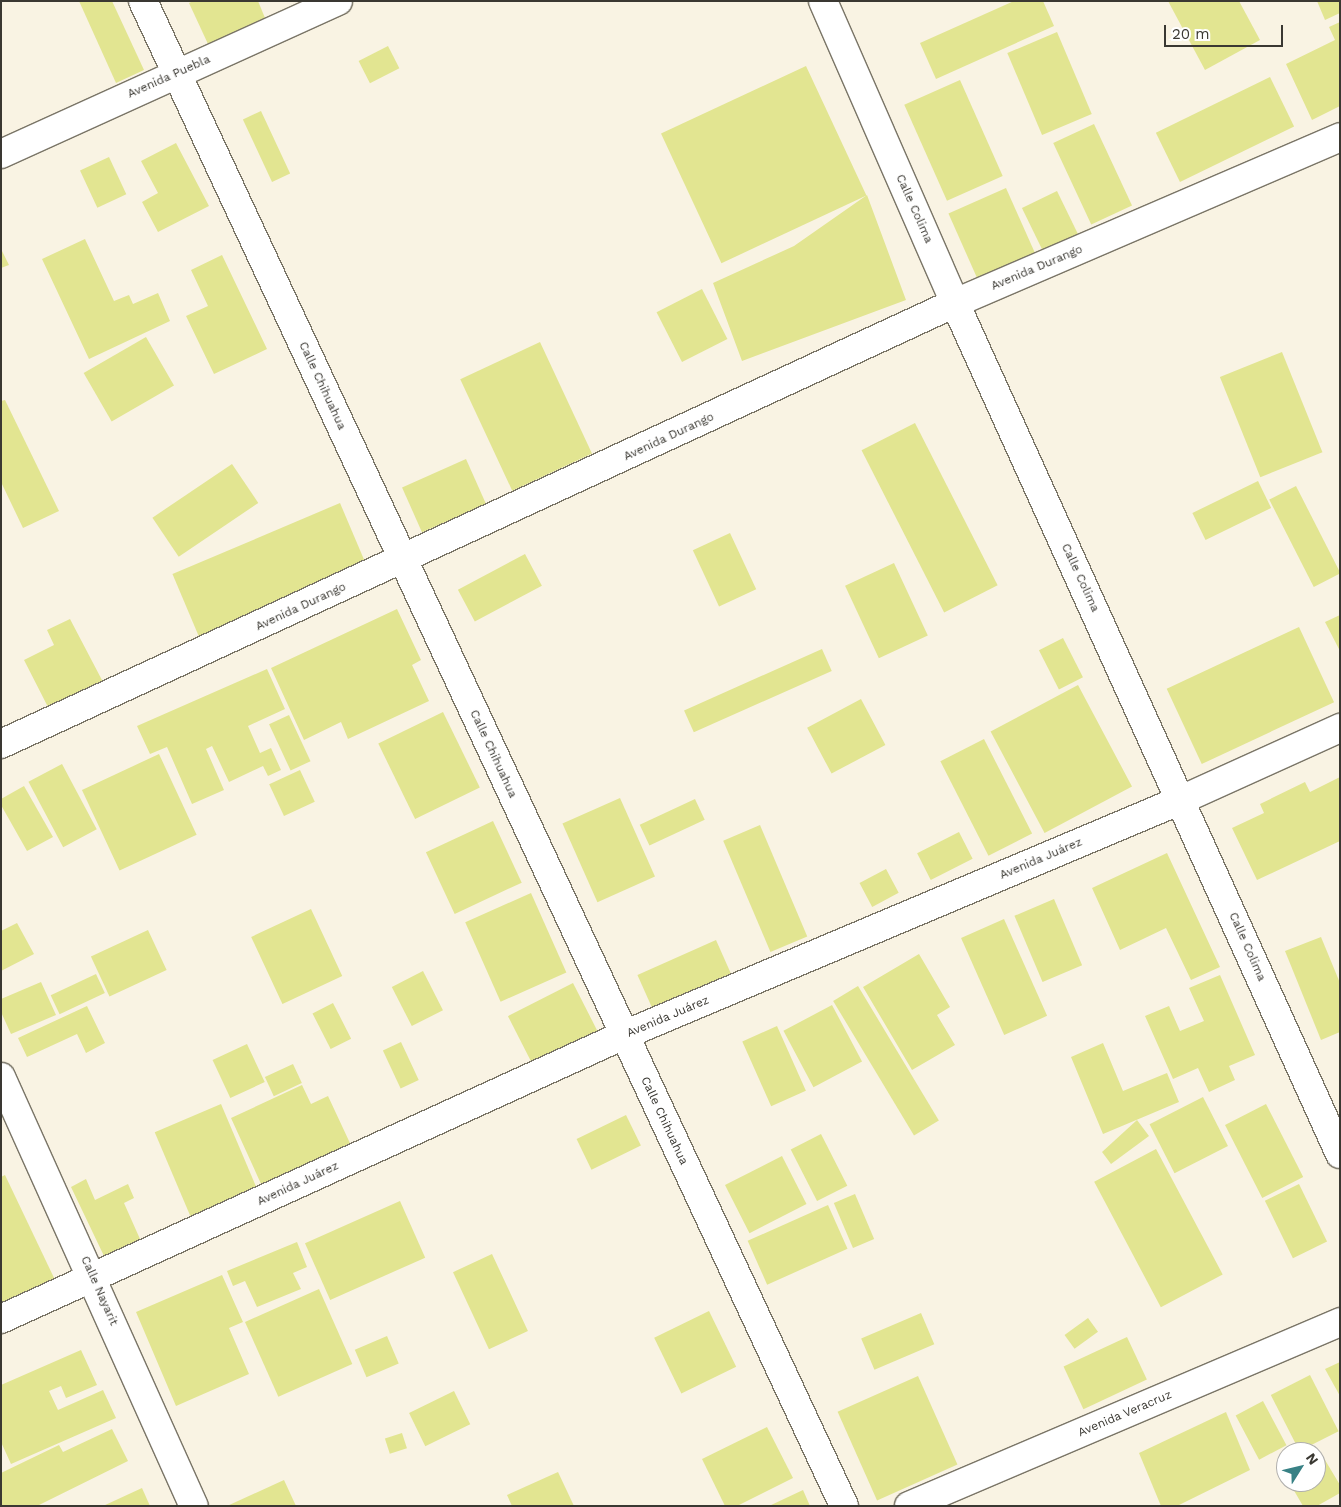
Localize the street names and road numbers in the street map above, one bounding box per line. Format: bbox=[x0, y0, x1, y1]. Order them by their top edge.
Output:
street label: Avenida Puebla bbox=[125, 52, 213, 102]
street label: Calle Colima bbox=[892, 172, 936, 246]
street label: Avenida Durango bbox=[989, 242, 1085, 294]
street label: Calle Chihuahua bbox=[295, 340, 349, 432]
street label: Avenida Durango bbox=[621, 410, 717, 464]
street label: Calle Colima bbox=[1058, 541, 1102, 615]
street label: Avenida Durango bbox=[253, 580, 349, 634]
street label: Calle Chihuahua bbox=[466, 708, 520, 800]
street label: Avenida Juárez bbox=[997, 835, 1085, 883]
street label: Calle Colima bbox=[1225, 910, 1269, 984]
street label: Avenida Juárez bbox=[624, 993, 712, 1041]
street label: Calle Chihuahua bbox=[637, 1075, 691, 1167]
street label: Avenida Juárez bbox=[255, 1159, 341, 1209]
street label: Calle Nayarit bbox=[77, 1254, 121, 1328]
street label: Avenida Veracruz bbox=[1076, 1388, 1174, 1440]

